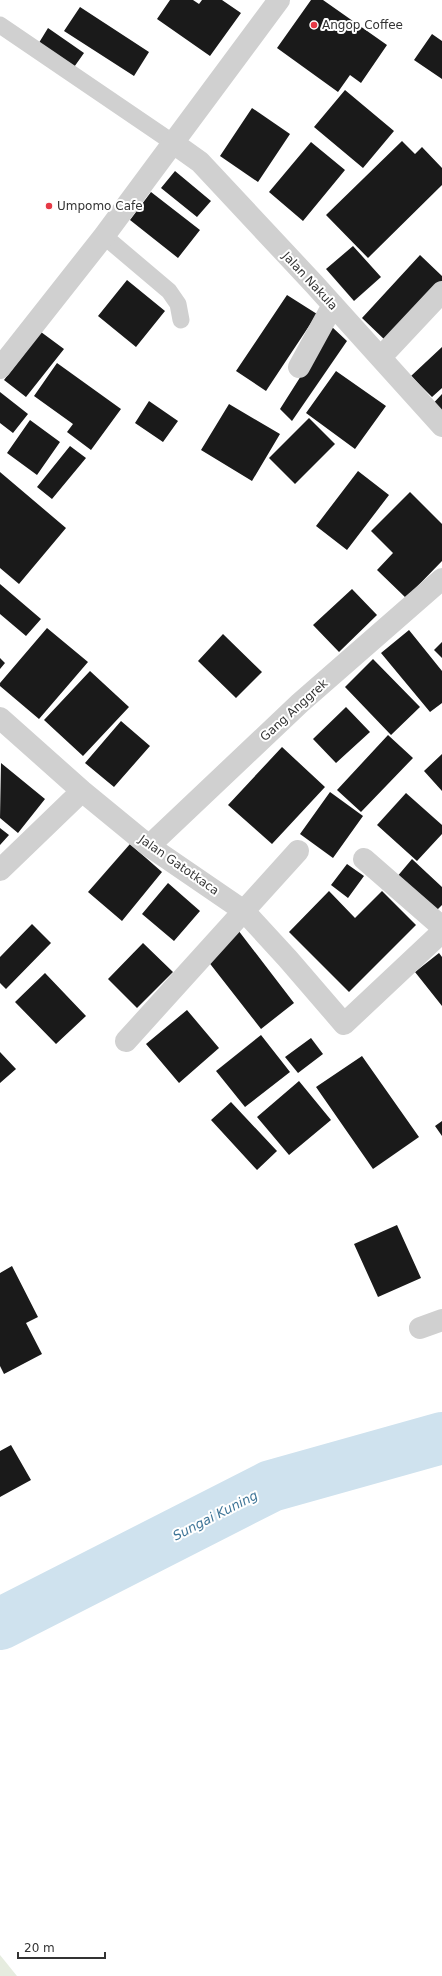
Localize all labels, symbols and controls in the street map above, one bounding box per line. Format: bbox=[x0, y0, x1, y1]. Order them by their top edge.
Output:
place label: Angop Coffee bbox=[322, 18, 403, 32]
marker: Angop Coffee bbox=[309, 20, 319, 30]
place label: Umpomo Cafe bbox=[57, 199, 143, 213]
marker: Umpomo Cafe bbox=[44, 201, 54, 211]
street label: Jalan Nakula bbox=[279, 248, 340, 313]
street label: Gang Anggrek bbox=[257, 676, 331, 744]
street label: Jalan Gatotkaca bbox=[135, 832, 222, 898]
water label: Sungai Kuning bbox=[170, 1488, 260, 1543]
scale bar bbox=[18, 1934, 105, 1960]
text: 20 m bbox=[24, 1941, 55, 1955]

